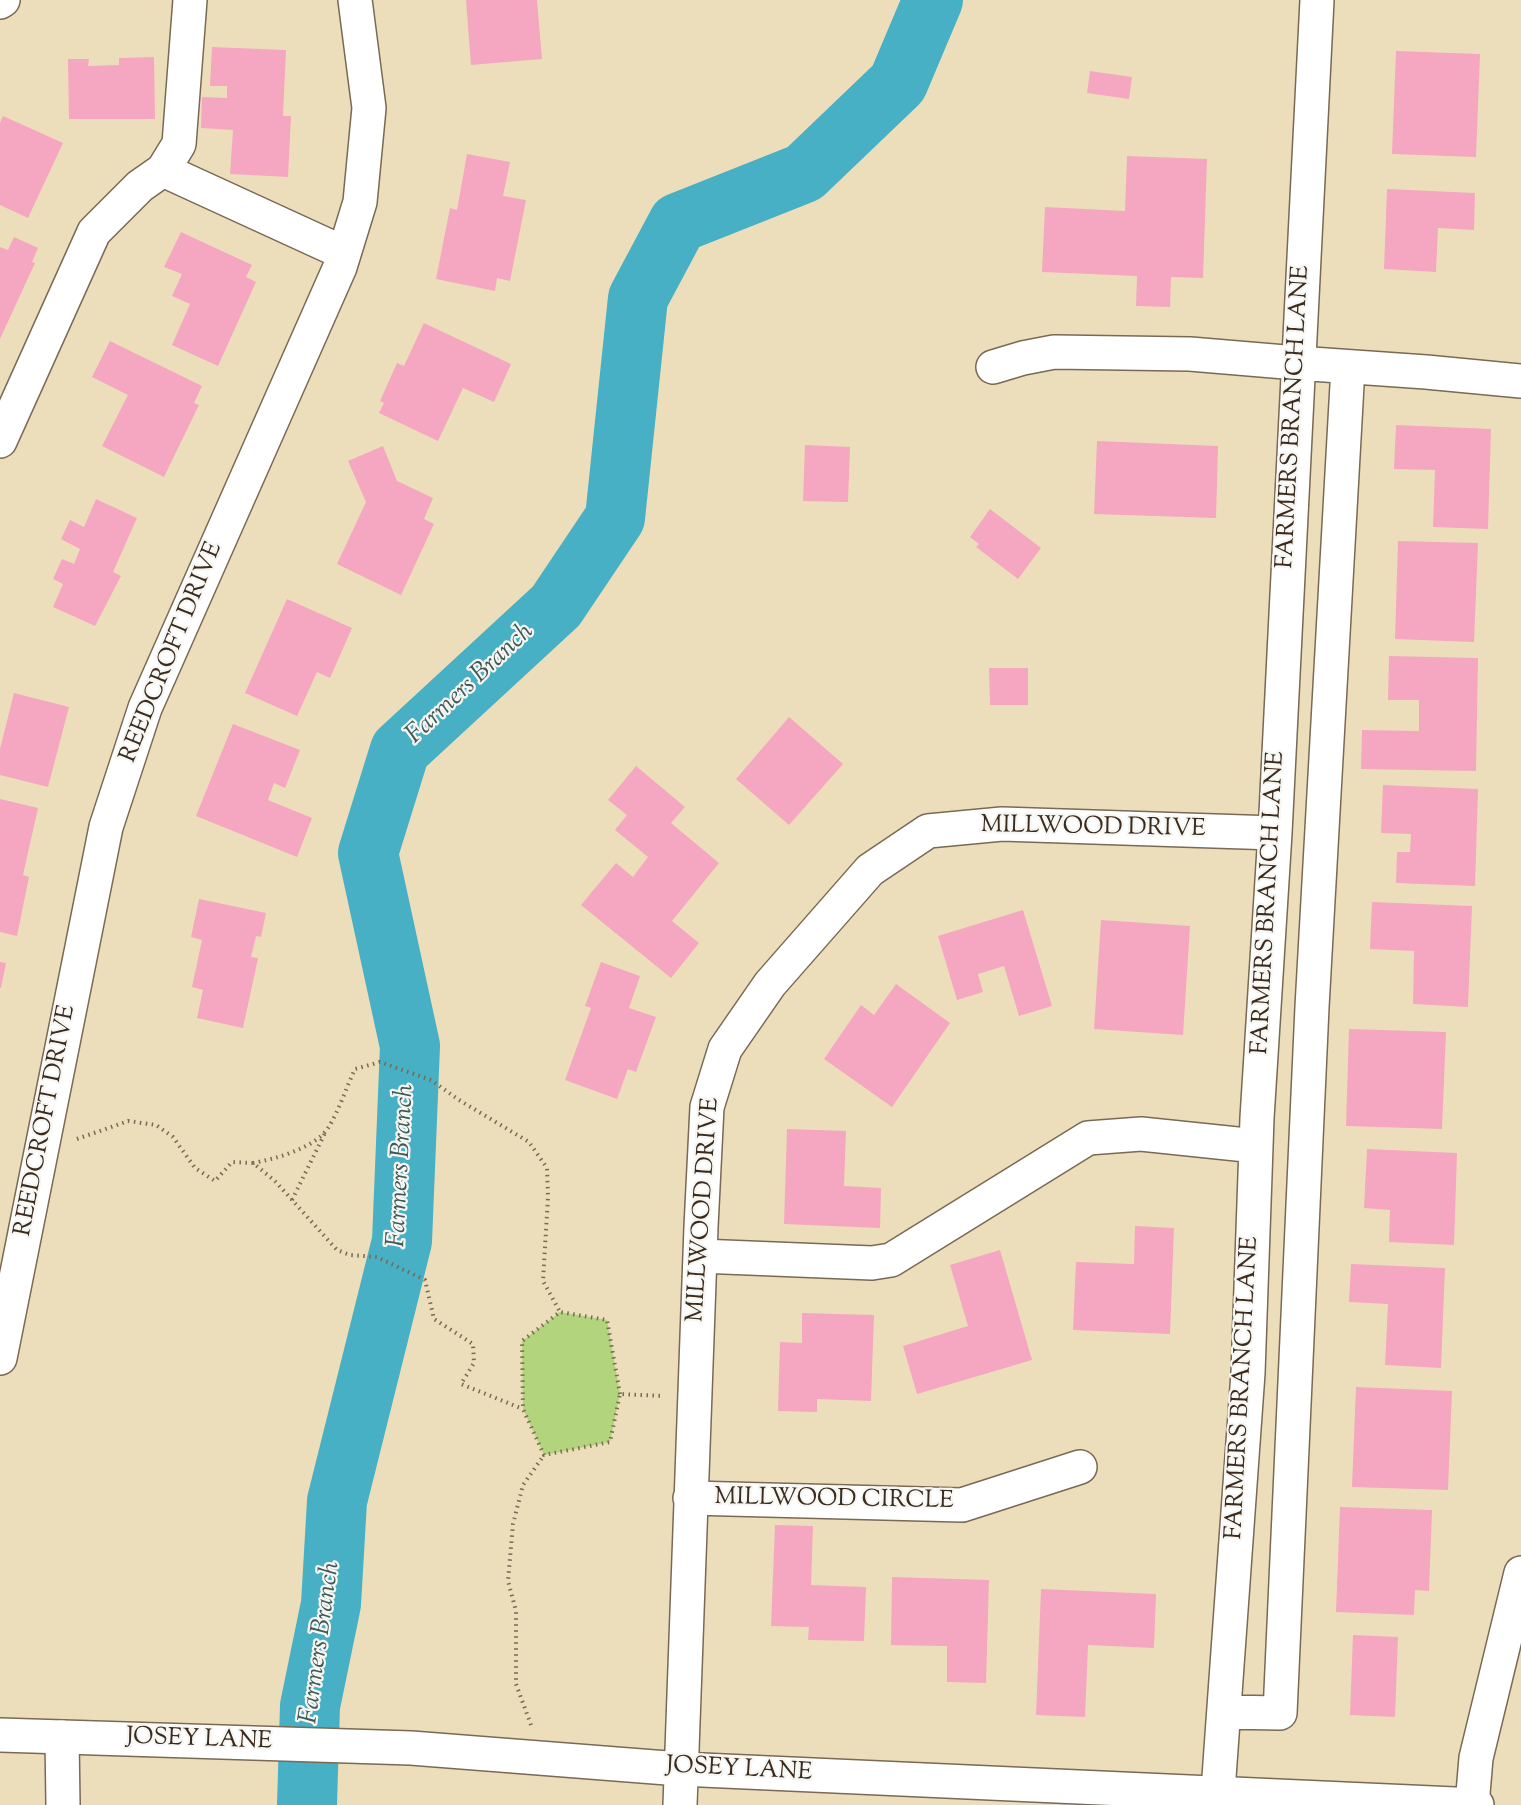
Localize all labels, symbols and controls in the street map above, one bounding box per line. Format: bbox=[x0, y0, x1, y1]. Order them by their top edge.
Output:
street label: FARMERS BRANCH LANE bbox=[1273, 265, 1317, 569]
street label: REEDCROFT DRIVE bbox=[116, 539, 230, 767]
water label: Farmers Branch bbox=[401, 618, 541, 752]
street label: FARMERS BRANCH LANE bbox=[1248, 751, 1292, 1055]
street label: MILLWOOD DRIVE bbox=[980, 813, 1206, 845]
street label: REEDCROFT DRIVE bbox=[10, 1003, 84, 1239]
water label: Farmers Branch bbox=[383, 1084, 423, 1248]
street label: MILLWOOD DRIVE bbox=[683, 1097, 727, 1323]
street label: FARMERS BRANCH LANE bbox=[1222, 1236, 1266, 1540]
street label: MILLWOOD CIRCLE bbox=[714, 1485, 954, 1517]
water label: Farmers Branch bbox=[295, 1560, 349, 1726]
street label: JOSEY LANE bbox=[126, 1724, 272, 1758]
street label: JOSEY LANE bbox=[665, 1753, 813, 1789]

